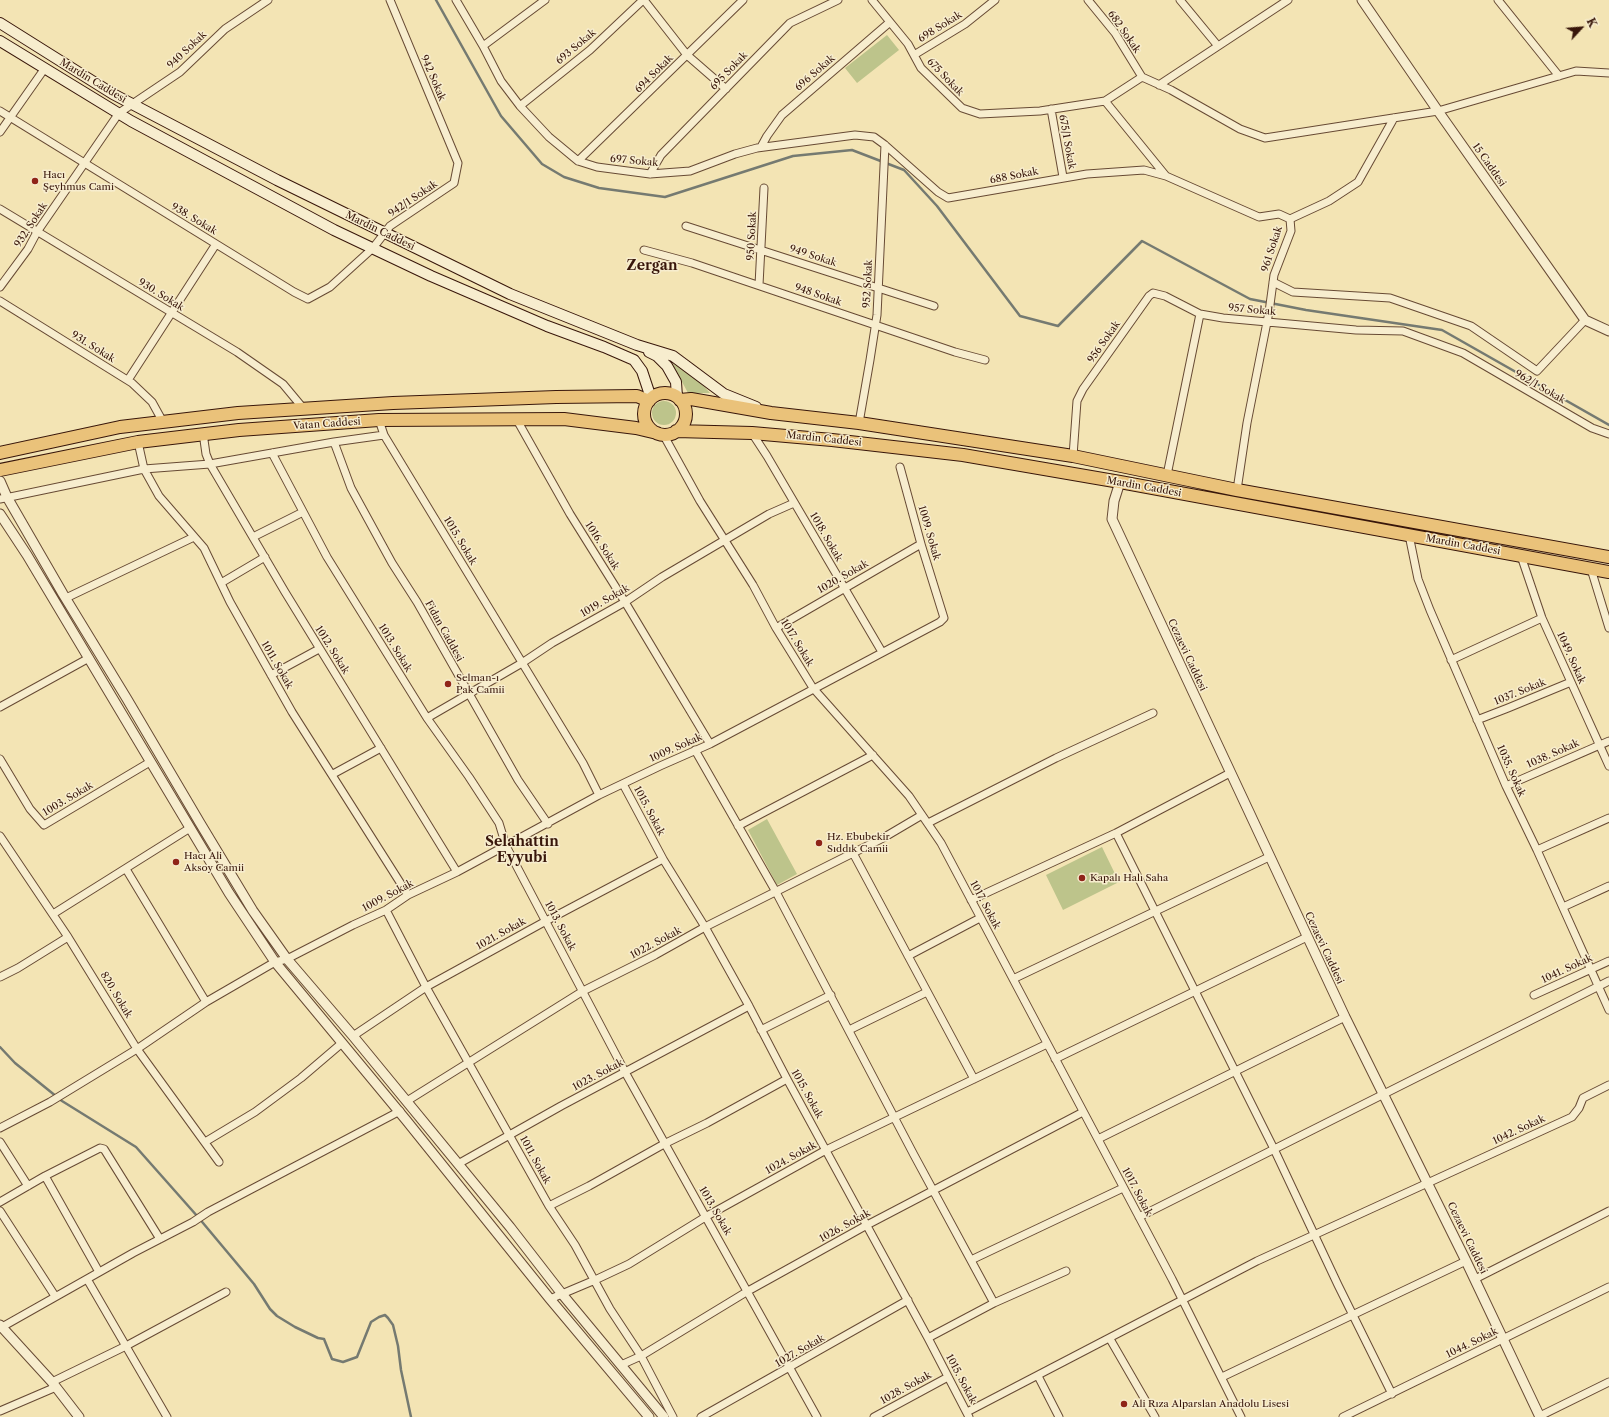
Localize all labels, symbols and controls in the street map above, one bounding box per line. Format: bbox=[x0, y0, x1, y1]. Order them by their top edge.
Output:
north arrow bbox=[1561, 8, 1601, 48]
street label: 698 Sokak bbox=[916, 9, 964, 45]
street label: 682 Sokak bbox=[1105, 9, 1143, 55]
text: K bbox=[1584, 16, 1600, 30]
street label: 693 Sokak bbox=[554, 27, 598, 67]
street label: 940 Sokak bbox=[165, 29, 209, 71]
street label: 695 Sokak bbox=[708, 49, 750, 93]
street label: 694 Sokak bbox=[632, 52, 676, 96]
street label: 696 Sokak bbox=[793, 52, 837, 94]
street label: 942 Sokak bbox=[418, 53, 448, 103]
street label: Mardin Caddesi bbox=[58, 56, 128, 106]
street label: 675 Sokak bbox=[924, 56, 966, 98]
street label: 675/1 Sokak bbox=[1056, 114, 1078, 170]
street label: 15 Caddesi bbox=[1470, 141, 1508, 189]
street label: 697 Sokak bbox=[610, 153, 658, 169]
street label: 688 Sokak bbox=[989, 165, 1039, 187]
place label: Hacı Şeyhmus Cami bbox=[43, 169, 114, 192]
marker: Hacı Şeyhmus Cami bbox=[30, 176, 40, 186]
street label: 942/1 Sokak bbox=[386, 178, 440, 220]
street label: 932. Sokak bbox=[12, 200, 50, 250]
street label: 938. Sokak bbox=[169, 201, 219, 237]
street label: Mardin Caddesi bbox=[343, 209, 417, 253]
street label: 950 Sokak bbox=[745, 211, 759, 261]
street label: 961 Sokak bbox=[1259, 225, 1285, 273]
street label: 949 Sokak bbox=[788, 243, 838, 269]
district label: Zergan bbox=[627, 258, 677, 274]
street label: 952 Sokak bbox=[861, 259, 875, 309]
street label: 930. Sokak bbox=[136, 276, 186, 314]
street label: 948 Sokak bbox=[793, 281, 843, 309]
street label: 957 Sokak bbox=[1228, 302, 1276, 318]
street label: 956 Sokak bbox=[1085, 319, 1123, 365]
street label: 931. Sokak bbox=[69, 329, 117, 365]
street label: 962/1 Sokak bbox=[1512, 368, 1568, 406]
street label: Vatan Caddesi bbox=[293, 416, 361, 432]
street label: Mardin Caddesi bbox=[786, 429, 862, 449]
street label: Mardin Caddesi bbox=[1106, 475, 1182, 499]
street label: 1009. Sokak bbox=[915, 504, 943, 562]
street label: 1018. Sokak bbox=[807, 510, 845, 564]
street label: 1015. Sokak bbox=[441, 515, 479, 567]
street label: 1016. Sokak bbox=[582, 520, 622, 572]
street label: Mardin Caddesi bbox=[1425, 533, 1501, 557]
street label: 1020. Sokak bbox=[816, 558, 870, 596]
street label: 1019. Sokak bbox=[579, 582, 631, 620]
street label: Fidan Caddesi bbox=[422, 598, 466, 664]
street label: 1017. Sokak bbox=[778, 617, 816, 669]
street label: Cezaevi Caddesi bbox=[1165, 617, 1209, 693]
street label: 1013. Sokak bbox=[376, 622, 414, 674]
street label: 1012. Sokak bbox=[312, 624, 352, 676]
street label: 1049. Sokak bbox=[1554, 630, 1588, 686]
street label: 1011. Sokak bbox=[259, 639, 295, 691]
place label: Selman-ı Pak Camii bbox=[456, 672, 505, 696]
street label: 1037. Sokak bbox=[1493, 676, 1547, 708]
marker: Selman-ı Pak Camii bbox=[443, 679, 453, 689]
street label: 1009. Sokak bbox=[648, 731, 704, 765]
street label: 1038. Sokak bbox=[1525, 737, 1581, 771]
street label: 1035. Sokak bbox=[1494, 743, 1528, 799]
street label: 1003. Sokak bbox=[41, 779, 95, 819]
street label: 1015. Sokak bbox=[631, 784, 667, 838]
place label: Hz. Ebubekir Sıddık Camii bbox=[827, 831, 890, 854]
district label: Selahattin Eyyubi bbox=[485, 834, 559, 866]
marker: Hz. Ebubekir Sıddık Camii bbox=[814, 838, 824, 848]
place label: Hacı Ali Aksoy Camii bbox=[184, 850, 244, 874]
marker: Hacı Ali Aksoy Camii bbox=[171, 857, 181, 867]
place label: Kapalı Halı Saha bbox=[1090, 872, 1168, 884]
marker: Kapalı Halı Saha bbox=[1077, 873, 1087, 883]
street label: 1009. Sokak bbox=[360, 877, 416, 915]
street label: 1017. Sokak bbox=[967, 879, 1003, 931]
street label: 1013. Sokak bbox=[542, 899, 578, 953]
street label: Cezaevi Caddesi bbox=[1302, 910, 1346, 986]
street label: 1021. Sokak bbox=[474, 916, 528, 952]
street label: 1022. Sokak bbox=[628, 925, 684, 961]
street label: 1041. Sokak bbox=[1540, 952, 1594, 986]
street label: 820. Sokak bbox=[98, 970, 134, 1020]
street label: 1023. Sokak bbox=[571, 1057, 625, 1093]
street label: 1015. Sokak bbox=[789, 1067, 825, 1121]
street label: 1042. Sokak bbox=[1491, 1113, 1547, 1147]
street label: 1011. Sokak bbox=[517, 1134, 553, 1186]
street label: 1024. Sokak bbox=[764, 1139, 818, 1177]
street label: 1017. Sokak bbox=[1119, 1166, 1155, 1218]
street label: 1013. Sokak bbox=[696, 1184, 734, 1238]
street label: Cezaevi Caddesi bbox=[1444, 1200, 1490, 1276]
street label: 1026. Sokak bbox=[818, 1207, 872, 1245]
street label: 1044. Sokak bbox=[1444, 1325, 1500, 1361]
street label: 1027. Sokak bbox=[773, 1332, 827, 1370]
street label: 1015. Sokak bbox=[943, 1352, 979, 1406]
street label: 1028. Sokak bbox=[878, 1369, 934, 1407]
place label: Ali Rıza Alparslan Anadolu Lisesi bbox=[1132, 1398, 1289, 1410]
marker: Ali Rıza Alparslan Anadolu Lisesi bbox=[1119, 1399, 1129, 1409]

